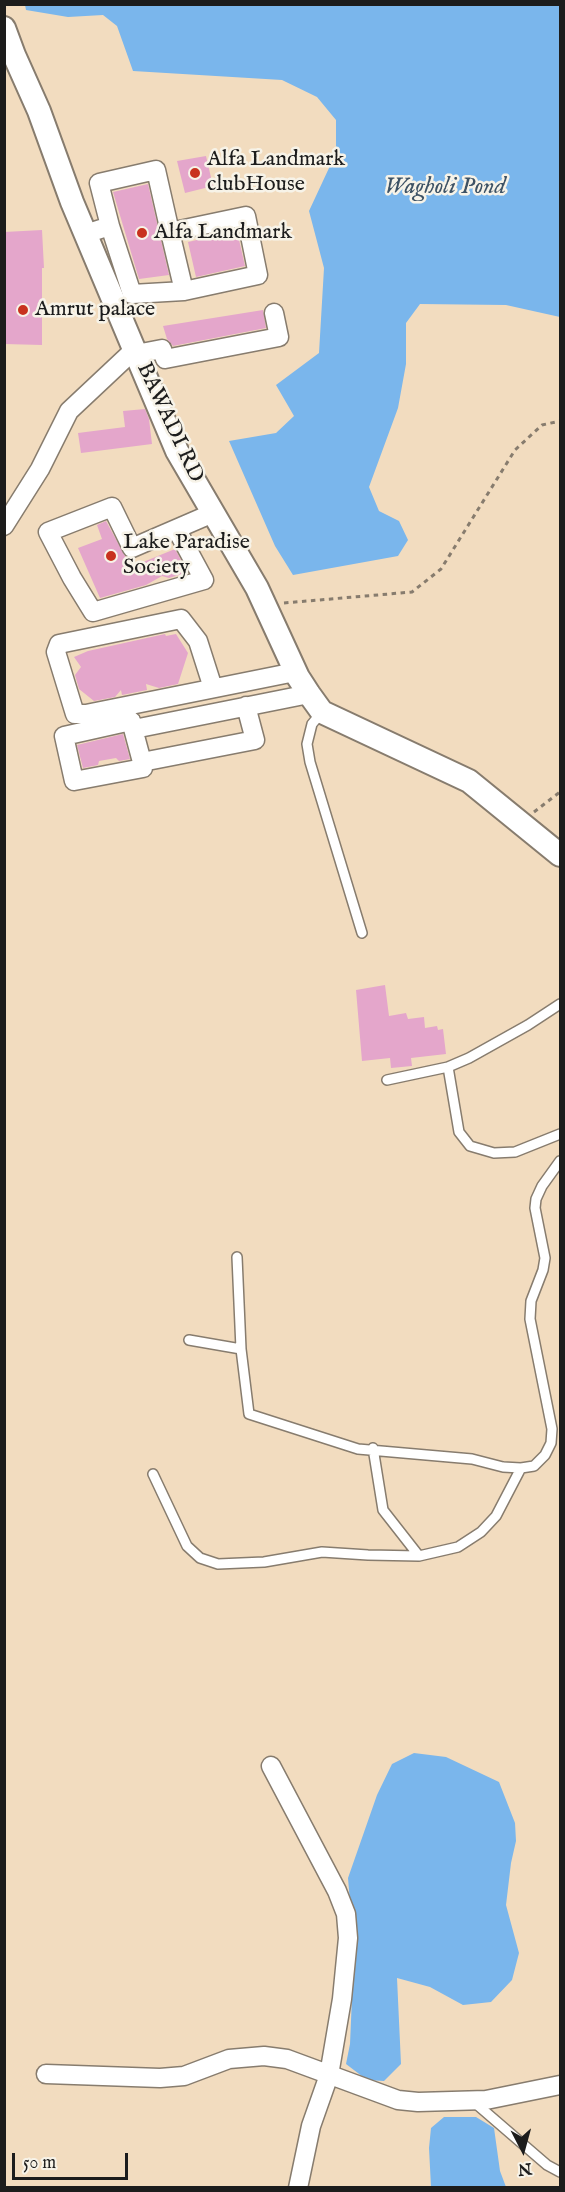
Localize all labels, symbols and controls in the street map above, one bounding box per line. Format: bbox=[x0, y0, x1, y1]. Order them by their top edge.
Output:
place label: Alfa Landmark clubHouse bbox=[207, 147, 345, 198]
marker: Alfa Landmark clubHouse bbox=[188, 166, 202, 180]
water label: Wagholi Pond bbox=[384, 174, 506, 202]
place label: Alfa Landmark bbox=[154, 220, 292, 246]
marker: Alfa Landmark bbox=[135, 226, 149, 240]
place label: Amrut palace bbox=[35, 297, 155, 323]
marker: Amrut palace bbox=[16, 303, 30, 317]
street label: BAWADI RD bbox=[130, 359, 208, 487]
place label: Lake Paradise Society bbox=[123, 530, 250, 582]
marker: Lake Paradise Society bbox=[104, 549, 118, 563]
north arrow bbox=[493, 2120, 553, 2180]
scale bar bbox=[15, 2141, 130, 2179]
text: 50 m bbox=[23, 2152, 56, 2175]
text: N bbox=[517, 2157, 533, 2179]

